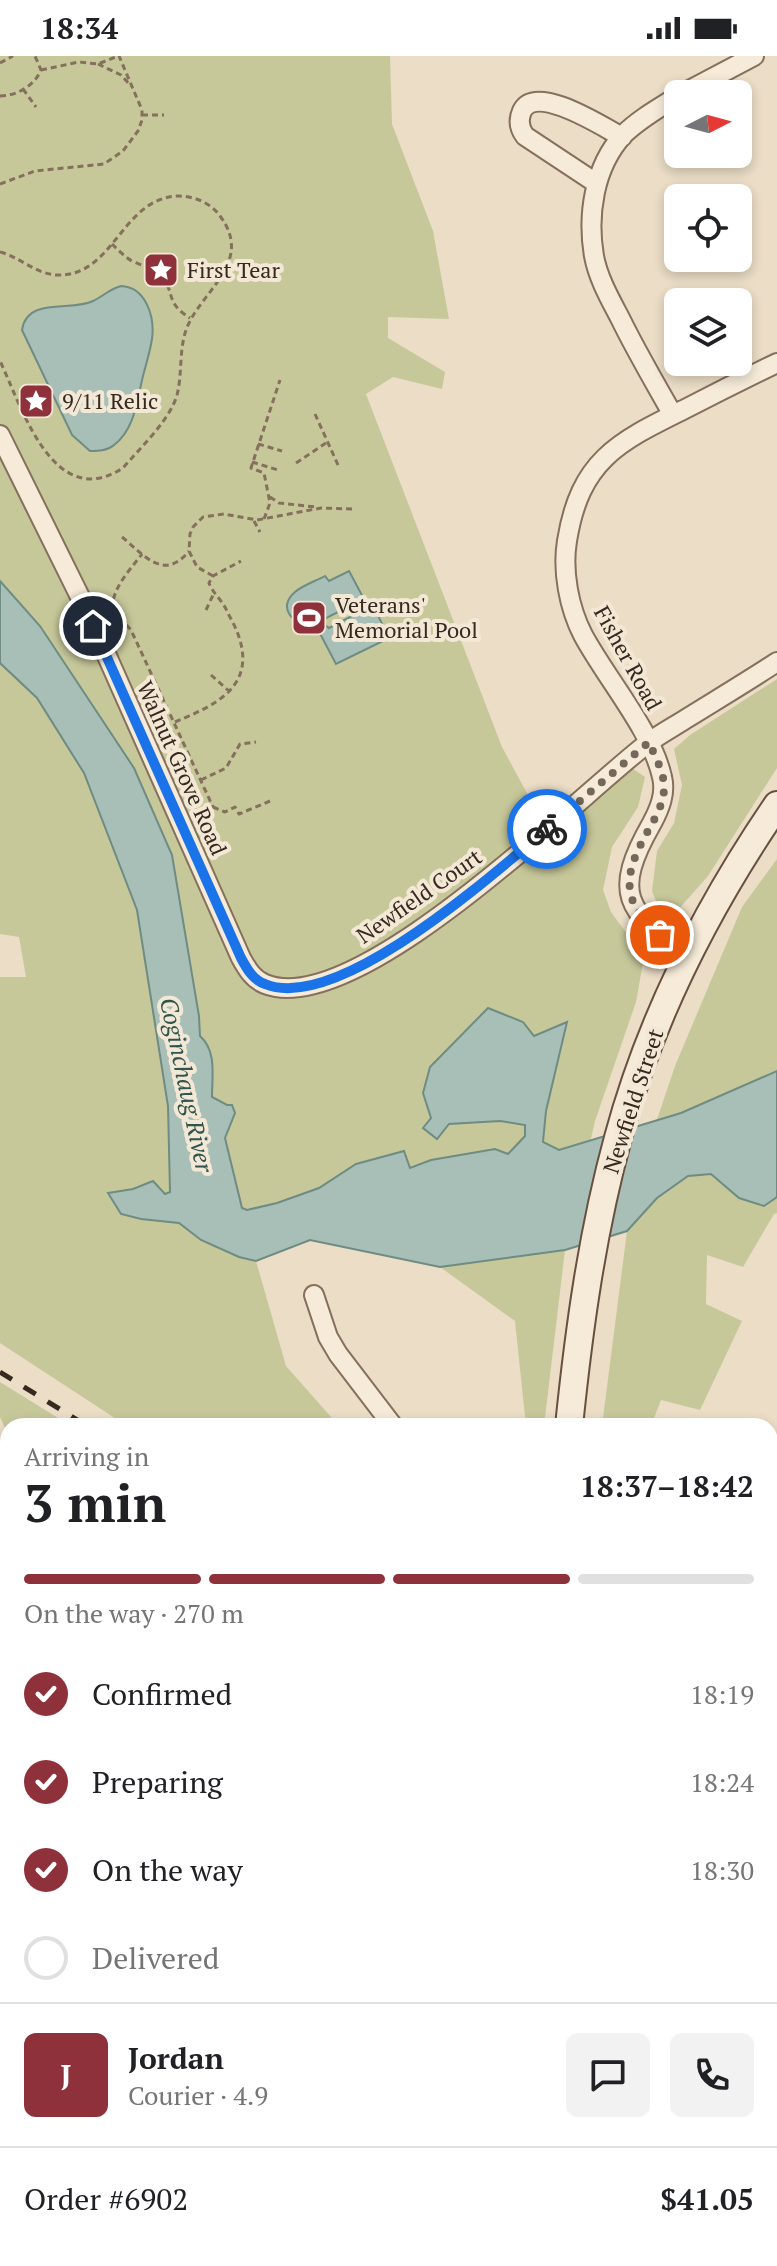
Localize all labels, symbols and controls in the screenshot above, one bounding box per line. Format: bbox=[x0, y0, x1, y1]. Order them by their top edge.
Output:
text: 18:34 bbox=[40, 8, 118, 48]
north arrow bbox=[664, 80, 752, 168]
map controls bbox=[664, 80, 752, 376]
button: locate bbox=[664, 184, 752, 272]
place icon: First Tear bbox=[142, 251, 180, 289]
place label: First Tear bbox=[187, 255, 280, 284]
button: layers bbox=[664, 288, 752, 376]
place icon: 9/11 Relic bbox=[17, 382, 55, 420]
place label: 9/11 Relic bbox=[62, 386, 158, 415]
place label: Veterans' Memorial Pool bbox=[335, 590, 478, 644]
pin bbox=[59, 592, 127, 660]
sports icon: Veterans' Memorial Pool bbox=[290, 599, 328, 637]
street label: Fisher Road bbox=[588, 600, 669, 715]
icon: home bbox=[71, 604, 115, 648]
street label: Walnut Grove Road bbox=[131, 676, 234, 859]
courier bbox=[507, 789, 587, 869]
icon: bike bbox=[525, 807, 569, 851]
street label: Newfield Court bbox=[350, 842, 487, 950]
pin bbox=[626, 901, 694, 969]
icon: bag bbox=[638, 913, 682, 957]
water label: Coginchaug River bbox=[153, 995, 221, 1177]
street label: Newfield Street bbox=[596, 1025, 670, 1177]
text: Arriving in bbox=[24, 1439, 149, 1473]
text: 18:37–18:42 bbox=[580, 1466, 754, 1506]
text: 3 min bbox=[24, 1468, 166, 1537]
text: On the way · 270 m bbox=[24, 1596, 244, 1630]
icon: check bbox=[24, 1672, 68, 1716]
text: Confirmed bbox=[92, 1674, 232, 1714]
text: 18:19 bbox=[690, 1677, 754, 1711]
icon: check bbox=[24, 1760, 68, 1804]
text: Preparing bbox=[92, 1762, 223, 1802]
text: 18:24 bbox=[690, 1765, 754, 1799]
icon: check bbox=[24, 1848, 68, 1892]
text: On the way bbox=[92, 1850, 243, 1890]
text: 18:30 bbox=[690, 1853, 754, 1887]
text: Delivered bbox=[92, 1938, 219, 1978]
button: chat bbox=[566, 2033, 650, 2117]
button: phone bbox=[670, 2033, 754, 2117]
text: Jordan bbox=[128, 2038, 224, 2078]
text: J bbox=[61, 2055, 71, 2095]
text: Courier · 4.9 bbox=[128, 2078, 268, 2112]
text: Order #6902 bbox=[24, 2179, 188, 2219]
text: $41.05 bbox=[660, 2179, 754, 2219]

